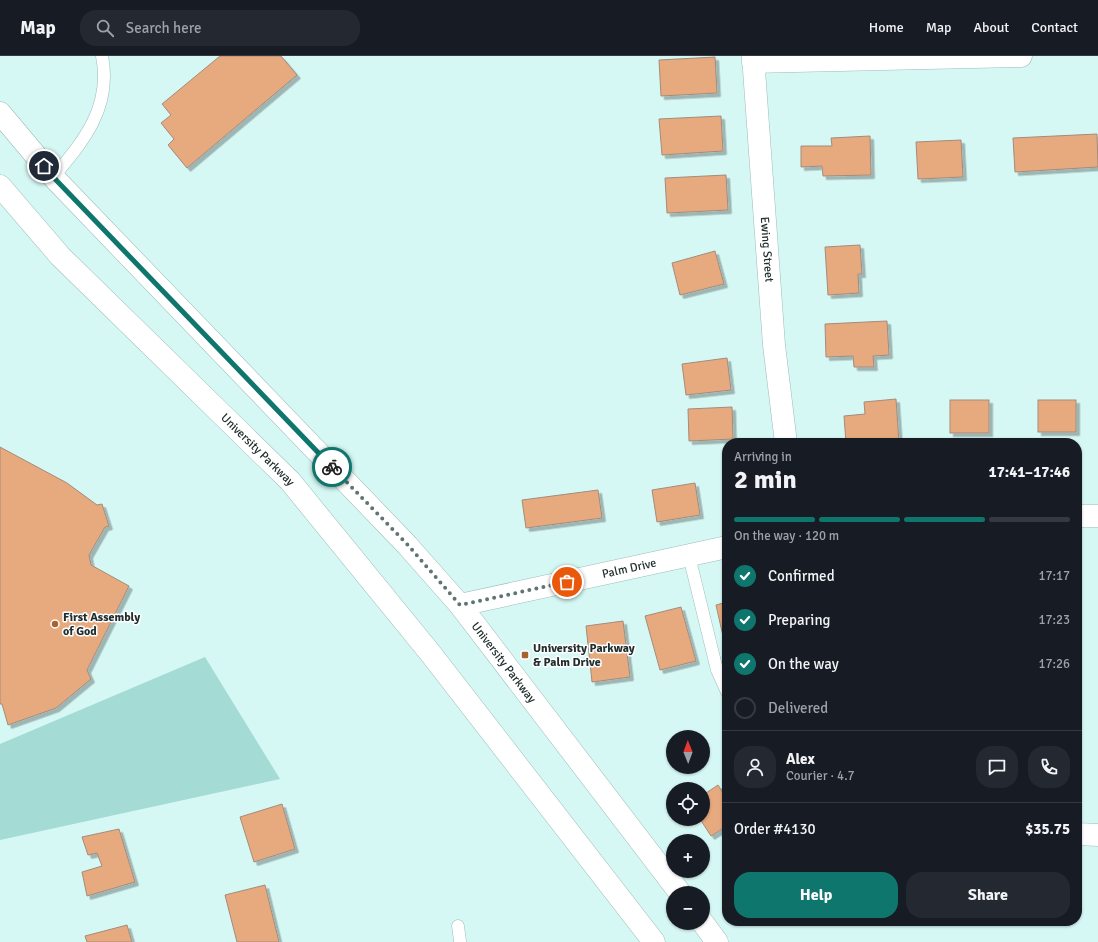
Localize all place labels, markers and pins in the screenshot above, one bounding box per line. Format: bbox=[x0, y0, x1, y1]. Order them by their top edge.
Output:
pin bbox=[27, 149, 61, 183]
pin bbox=[550, 565, 584, 599]
place label: First Assembly of God bbox=[63, 610, 140, 639]
marker: First Assembly of God bbox=[50, 619, 60, 629]
place label: University Parkway & Palm Drive bbox=[533, 641, 635, 670]
marker: University Parkway & Palm Drive bbox=[520, 650, 530, 660]

